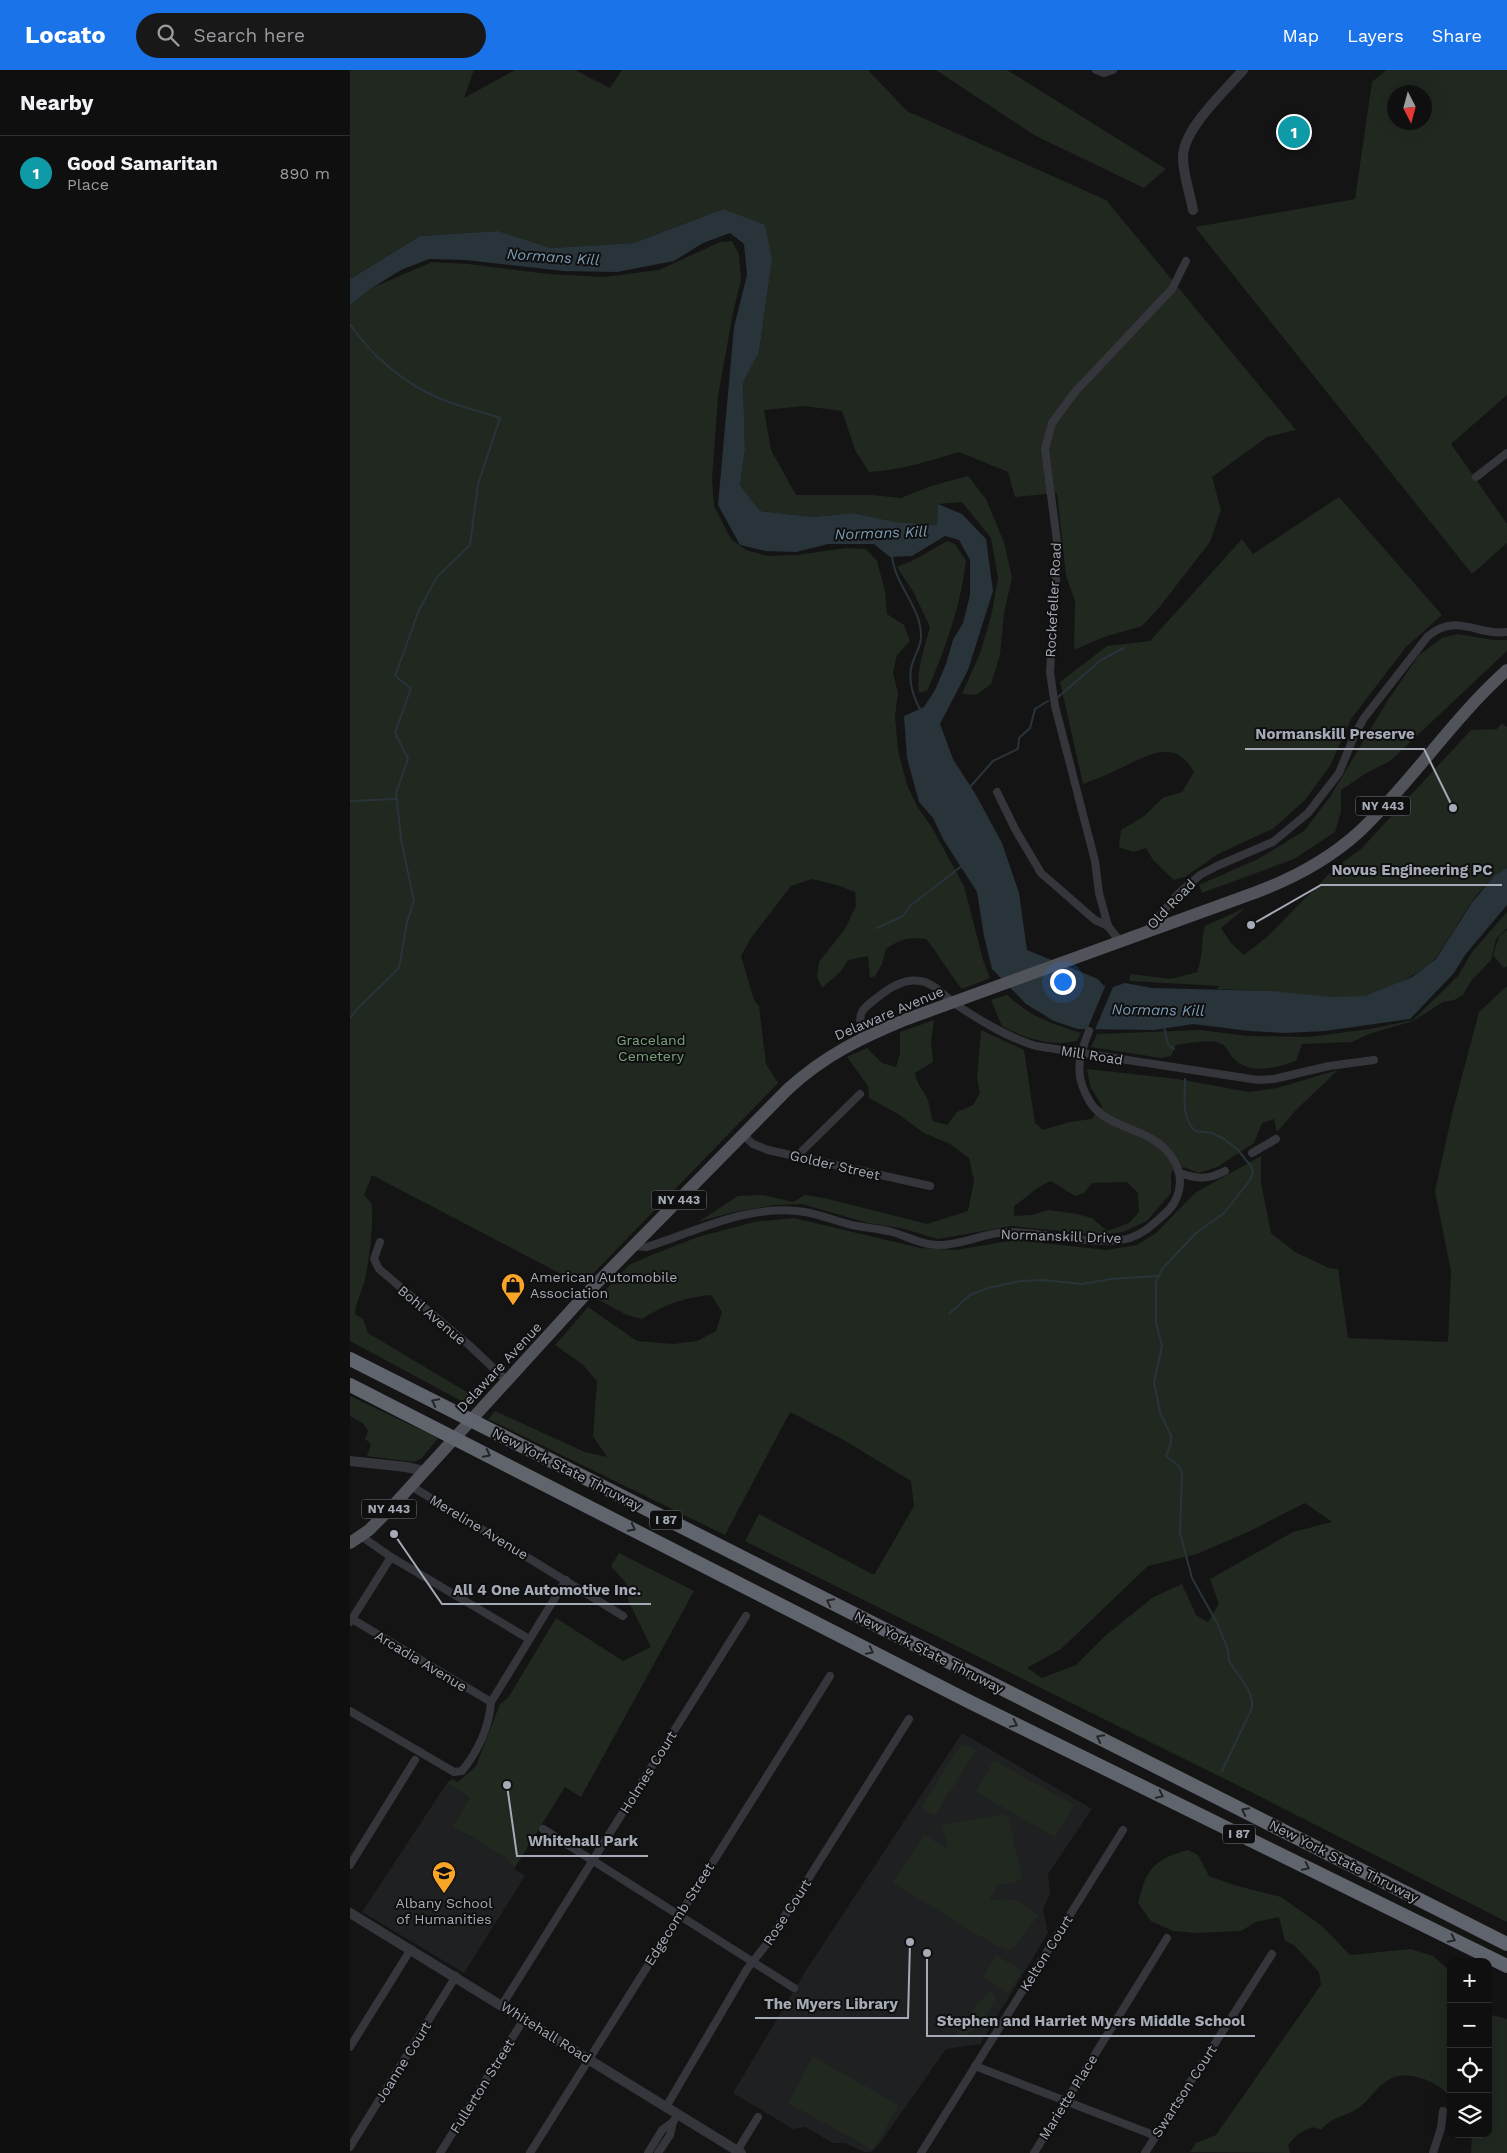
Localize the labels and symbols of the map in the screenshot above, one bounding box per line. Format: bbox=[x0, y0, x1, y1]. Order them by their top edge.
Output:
north arrow bbox=[1387, 85, 1432, 130]
pin: 1 bbox=[1278, 113, 1310, 151]
water label: Normans Kill bbox=[506, 245, 600, 269]
water label: Normans Kill bbox=[834, 522, 928, 544]
street label: Rockefeller Road bbox=[1042, 542, 1064, 658]
callout: Normanskill Preserve bbox=[1245, 719, 1424, 749]
text: Normanskill Preserve bbox=[1255, 725, 1415, 743]
road number: NY 443 bbox=[1356, 796, 1410, 816]
callout: Novus Engineering PC bbox=[1321, 855, 1502, 885]
text: Novus Engineering PC bbox=[1331, 861, 1493, 879]
street label: Old Road bbox=[1144, 876, 1198, 932]
your location bbox=[1050, 969, 1076, 995]
street label: Delaware Avenue bbox=[832, 983, 946, 1043]
water label: Normans Kill bbox=[1111, 1000, 1205, 1020]
park label: Graceland Cemetery bbox=[616, 1032, 686, 1064]
street label: Mill Road bbox=[1060, 1042, 1124, 1068]
street label: Golder Street bbox=[788, 1147, 882, 1183]
road number: NY 443 bbox=[652, 1190, 706, 1210]
street label: Normanskill Drive bbox=[1000, 1226, 1122, 1246]
place label: American Automobile Association bbox=[530, 1269, 677, 1301]
shop icon: American Automobile Association bbox=[500, 1272, 526, 1306]
street label: Bohl Avenue bbox=[395, 1282, 469, 1348]
street label: Delaware Avenue bbox=[453, 1319, 545, 1415]
one-way arrow bbox=[431, 1398, 440, 1408]
street label: New York State Thruway bbox=[490, 1424, 645, 1514]
one-way arrow bbox=[482, 1448, 491, 1458]
street label: Mereline Avenue bbox=[427, 1491, 531, 1563]
road number: NY 443 bbox=[362, 1500, 416, 1518]
road number: I 87 bbox=[650, 1510, 682, 1530]
one-way arrow bbox=[627, 1522, 636, 1532]
callout: All 4 One Automotive Inc. bbox=[442, 1574, 651, 1604]
text: All 4 One Automotive Inc. bbox=[453, 1581, 641, 1599]
one-way arrow bbox=[826, 1598, 835, 1608]
street label: New York State Thruway bbox=[852, 1607, 1007, 1697]
street label: Arcadia Avenue bbox=[372, 1627, 470, 1695]
one-way arrow bbox=[864, 1645, 873, 1655]
one-way arrow bbox=[1009, 1718, 1018, 1728]
street label: Holmes Court bbox=[616, 1728, 680, 1816]
one-way arrow bbox=[1096, 1734, 1105, 1744]
one-way arrow bbox=[1155, 1789, 1164, 1800]
one-way arrow bbox=[1241, 1807, 1250, 1817]
street label: New York State Thruway bbox=[1267, 1816, 1422, 1906]
road number: I 87 bbox=[1223, 1825, 1255, 1844]
callout: Whitehall Park bbox=[517, 1826, 648, 1856]
text: Whitehall Park bbox=[528, 1832, 639, 1850]
school or university icon: Albany School of Humanities bbox=[431, 1860, 457, 1894]
street label: Edgecomb Street bbox=[641, 1860, 717, 1968]
one-way arrow bbox=[1301, 1861, 1310, 1871]
street label: Rose Court bbox=[760, 1876, 814, 1948]
place label: Albany School of Humanities bbox=[396, 1895, 493, 1927]
street label: Kelton Court bbox=[1016, 1912, 1076, 1994]
one-way arrow bbox=[1447, 1932, 1456, 1943]
callout: The Myers Library bbox=[755, 1988, 908, 2018]
text: The Myers Library bbox=[764, 1995, 899, 2013]
street label: Whitehall Road bbox=[498, 1998, 594, 2066]
callout: Stephen and Harriet Myers Middle School bbox=[927, 2006, 1255, 2036]
text: Stephen and Harriet Myers Middle School bbox=[937, 2012, 1245, 2030]
street label: Joanne Court bbox=[372, 2019, 434, 2105]
street label: Fullerton Street bbox=[447, 2036, 518, 2136]
street label: Swartson Court bbox=[1148, 2042, 1220, 2140]
street label: Mariette Place bbox=[1035, 2051, 1101, 2143]

